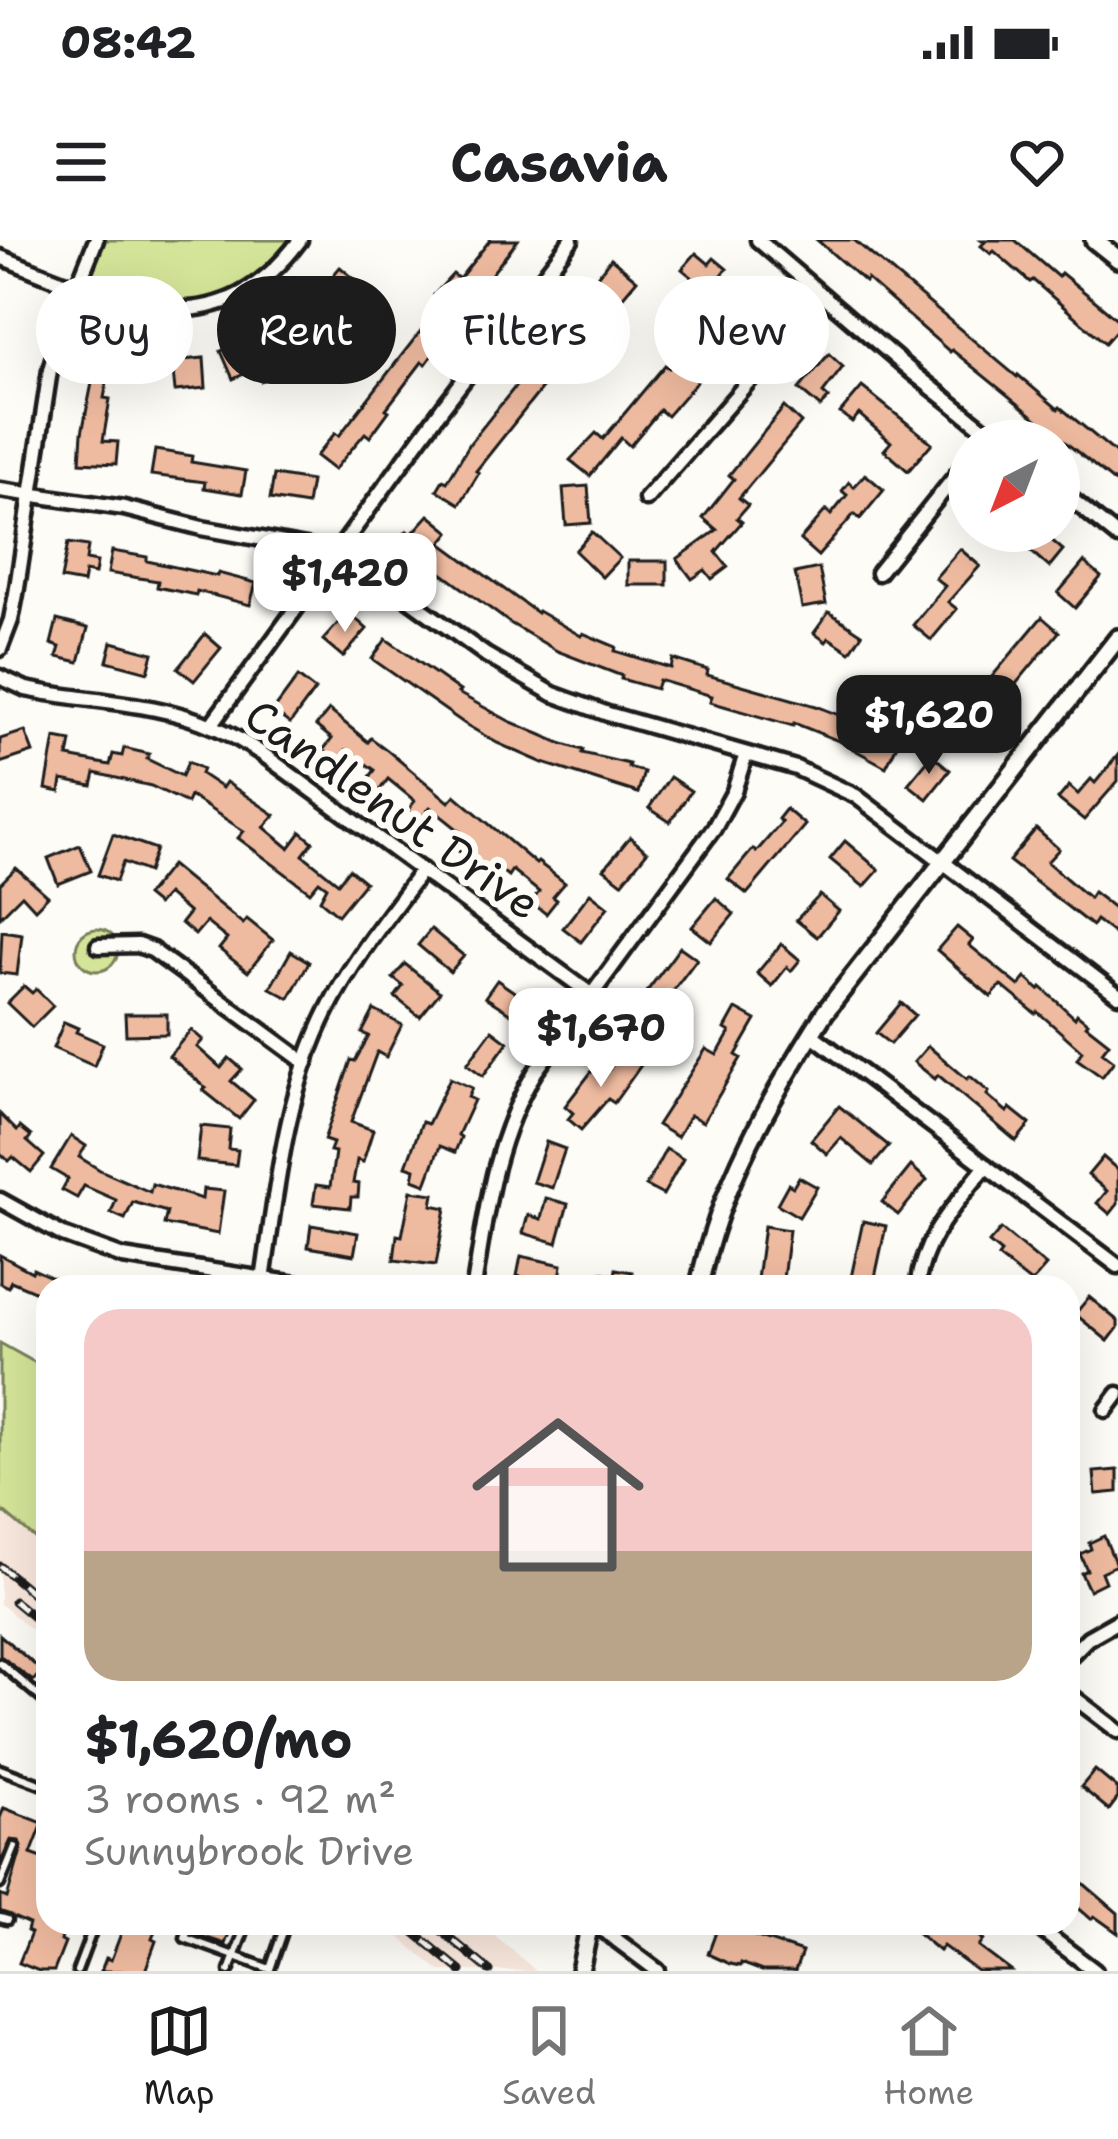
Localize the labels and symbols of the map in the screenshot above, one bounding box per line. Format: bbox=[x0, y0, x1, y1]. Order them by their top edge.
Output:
north arrow bbox=[948, 420, 1080, 552]
pin: $1,420 bbox=[247, 533, 443, 635]
pin: $1,620 bbox=[831, 675, 1027, 777]
street label: Candlenut Drive bbox=[234, 685, 552, 933]
pin: $1,670 bbox=[503, 988, 699, 1090]

